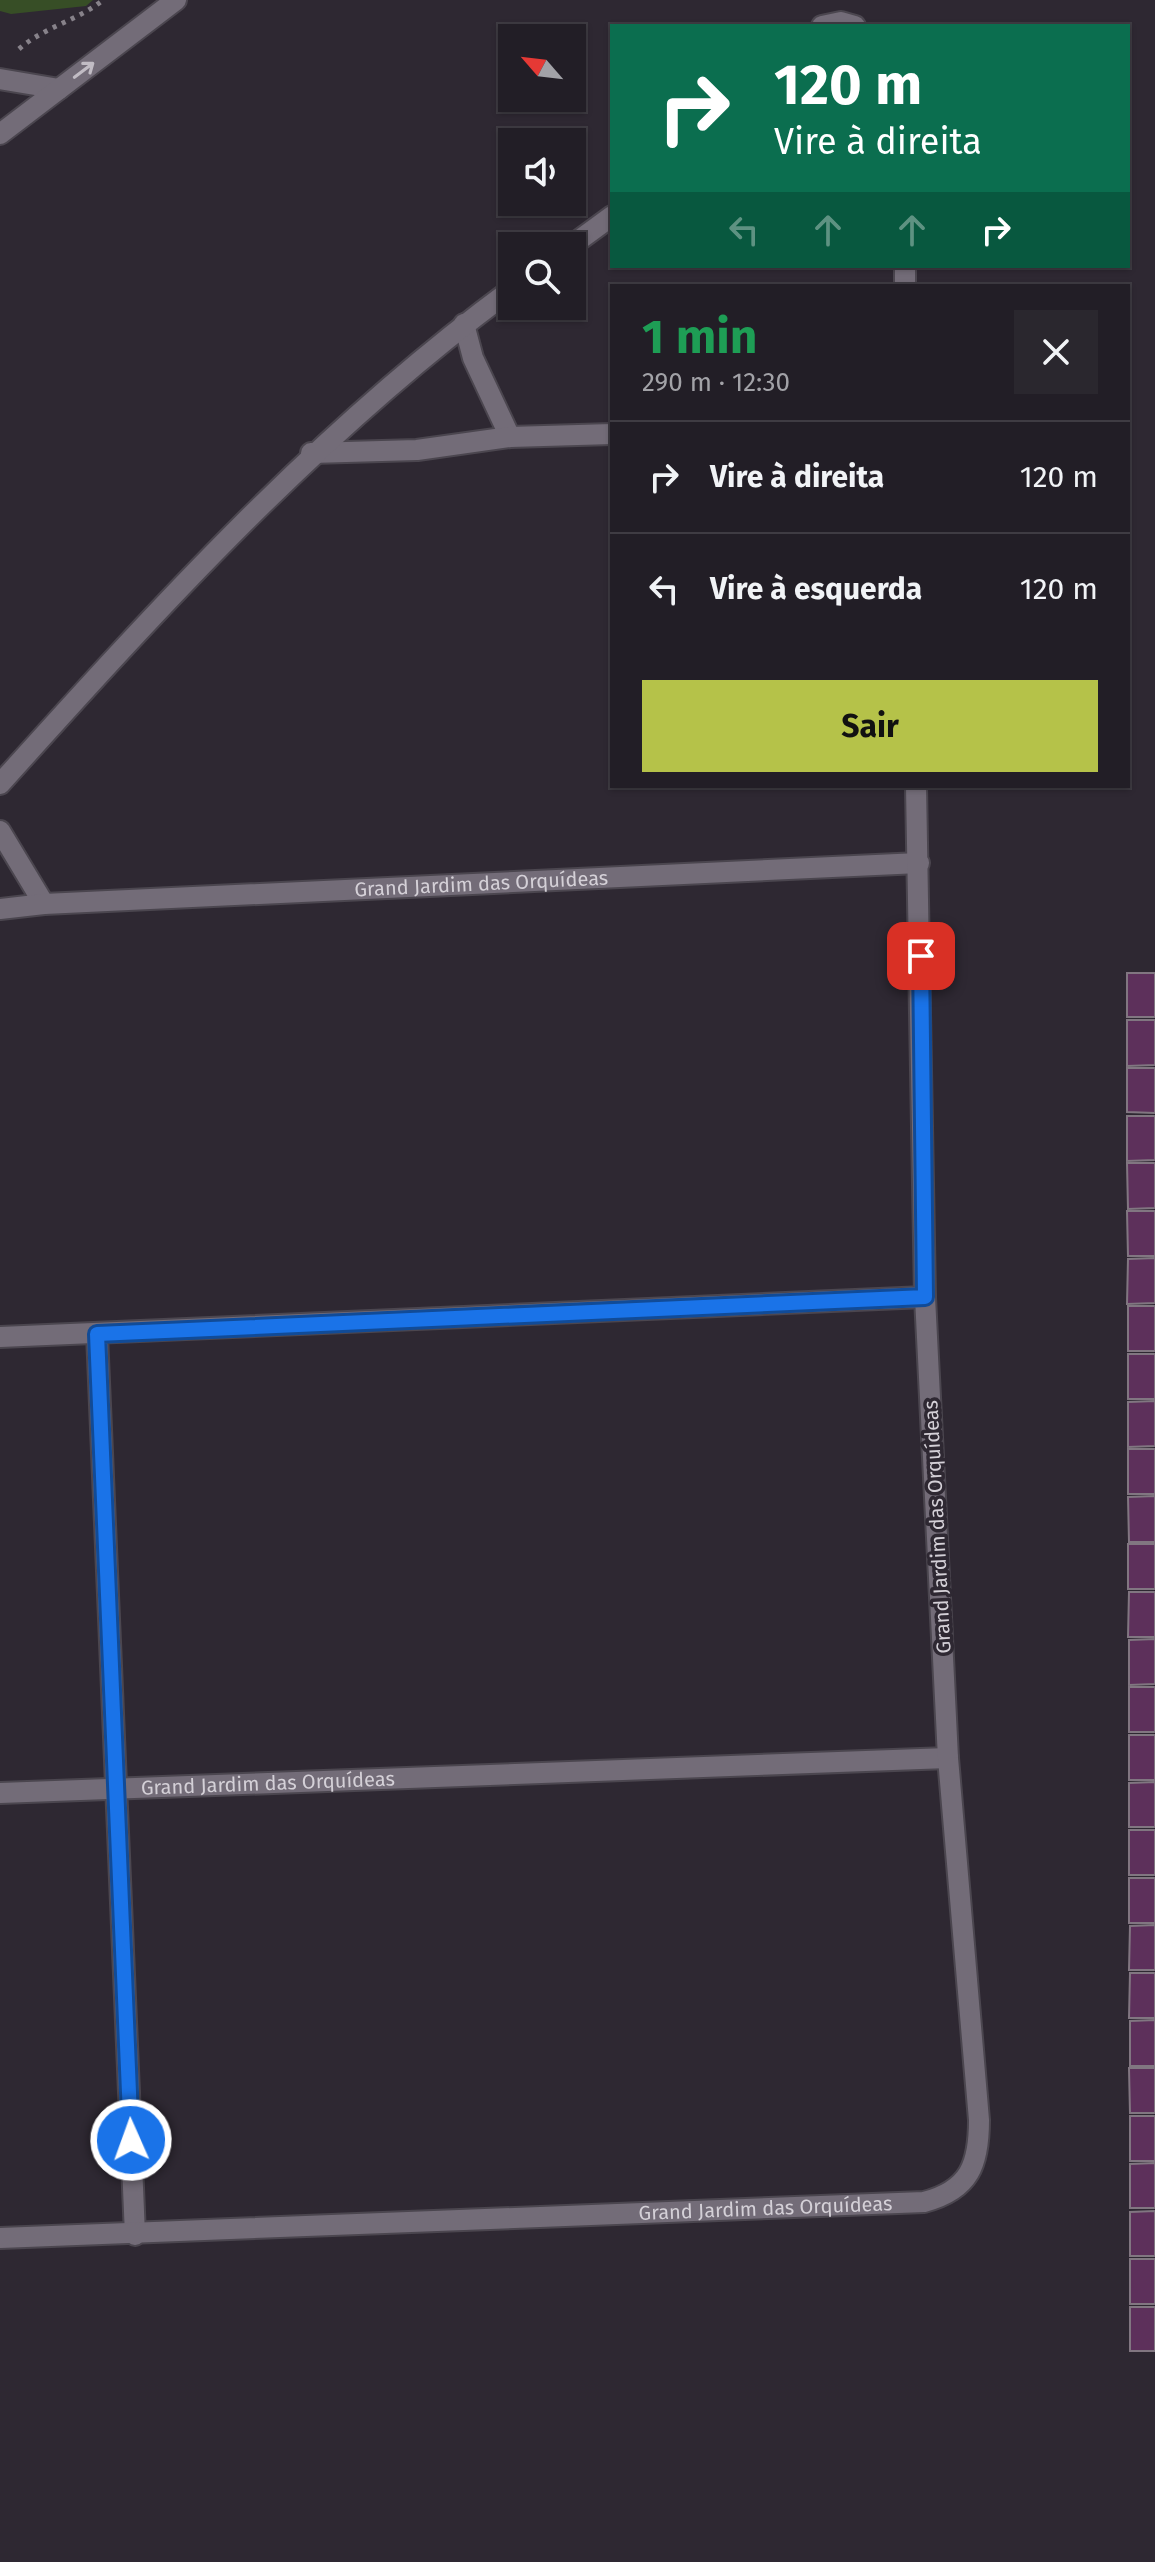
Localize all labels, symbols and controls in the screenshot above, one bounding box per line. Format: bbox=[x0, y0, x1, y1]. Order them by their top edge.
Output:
north arrow bbox=[498, 24, 586, 112]
map controls bbox=[498, 24, 586, 320]
text: 120 m bbox=[774, 52, 922, 119]
icon: right bbox=[642, 56, 746, 160]
one-way arrow bbox=[73, 61, 94, 78]
text: Vire à direita bbox=[774, 120, 982, 164]
button: sound bbox=[498, 128, 586, 216]
icon: left bbox=[722, 208, 766, 252]
icon: ahead bbox=[806, 208, 850, 252]
icon: ahead bbox=[890, 208, 934, 252]
icon: right bbox=[974, 208, 1018, 252]
button: search bbox=[498, 232, 586, 320]
text: 1 min bbox=[642, 308, 757, 366]
button: close bbox=[1014, 310, 1098, 394]
text: 290 m · 12:30 bbox=[642, 367, 790, 398]
icon: right bbox=[642, 455, 686, 499]
text: Vire à direita bbox=[710, 459, 884, 495]
text: 120 m bbox=[1020, 459, 1098, 495]
icon: left bbox=[642, 567, 686, 611]
text: Vire à esquerda bbox=[710, 571, 922, 607]
text: 120 m bbox=[1020, 571, 1098, 607]
button: Sair bbox=[642, 680, 1098, 772]
street label: Grand Jardim das Orquídeas bbox=[354, 866, 609, 901]
pin bbox=[887, 922, 955, 990]
icon: arrive bbox=[899, 934, 943, 978]
street label: Grand Jardim das Orquídeas bbox=[918, 1400, 956, 1654]
street label: Grand Jardim das Orquídeas bbox=[140, 1766, 395, 1800]
position arrow bbox=[89, 2098, 173, 2182]
street label: Grand Jardim das Orquídeas bbox=[638, 2191, 893, 2225]

